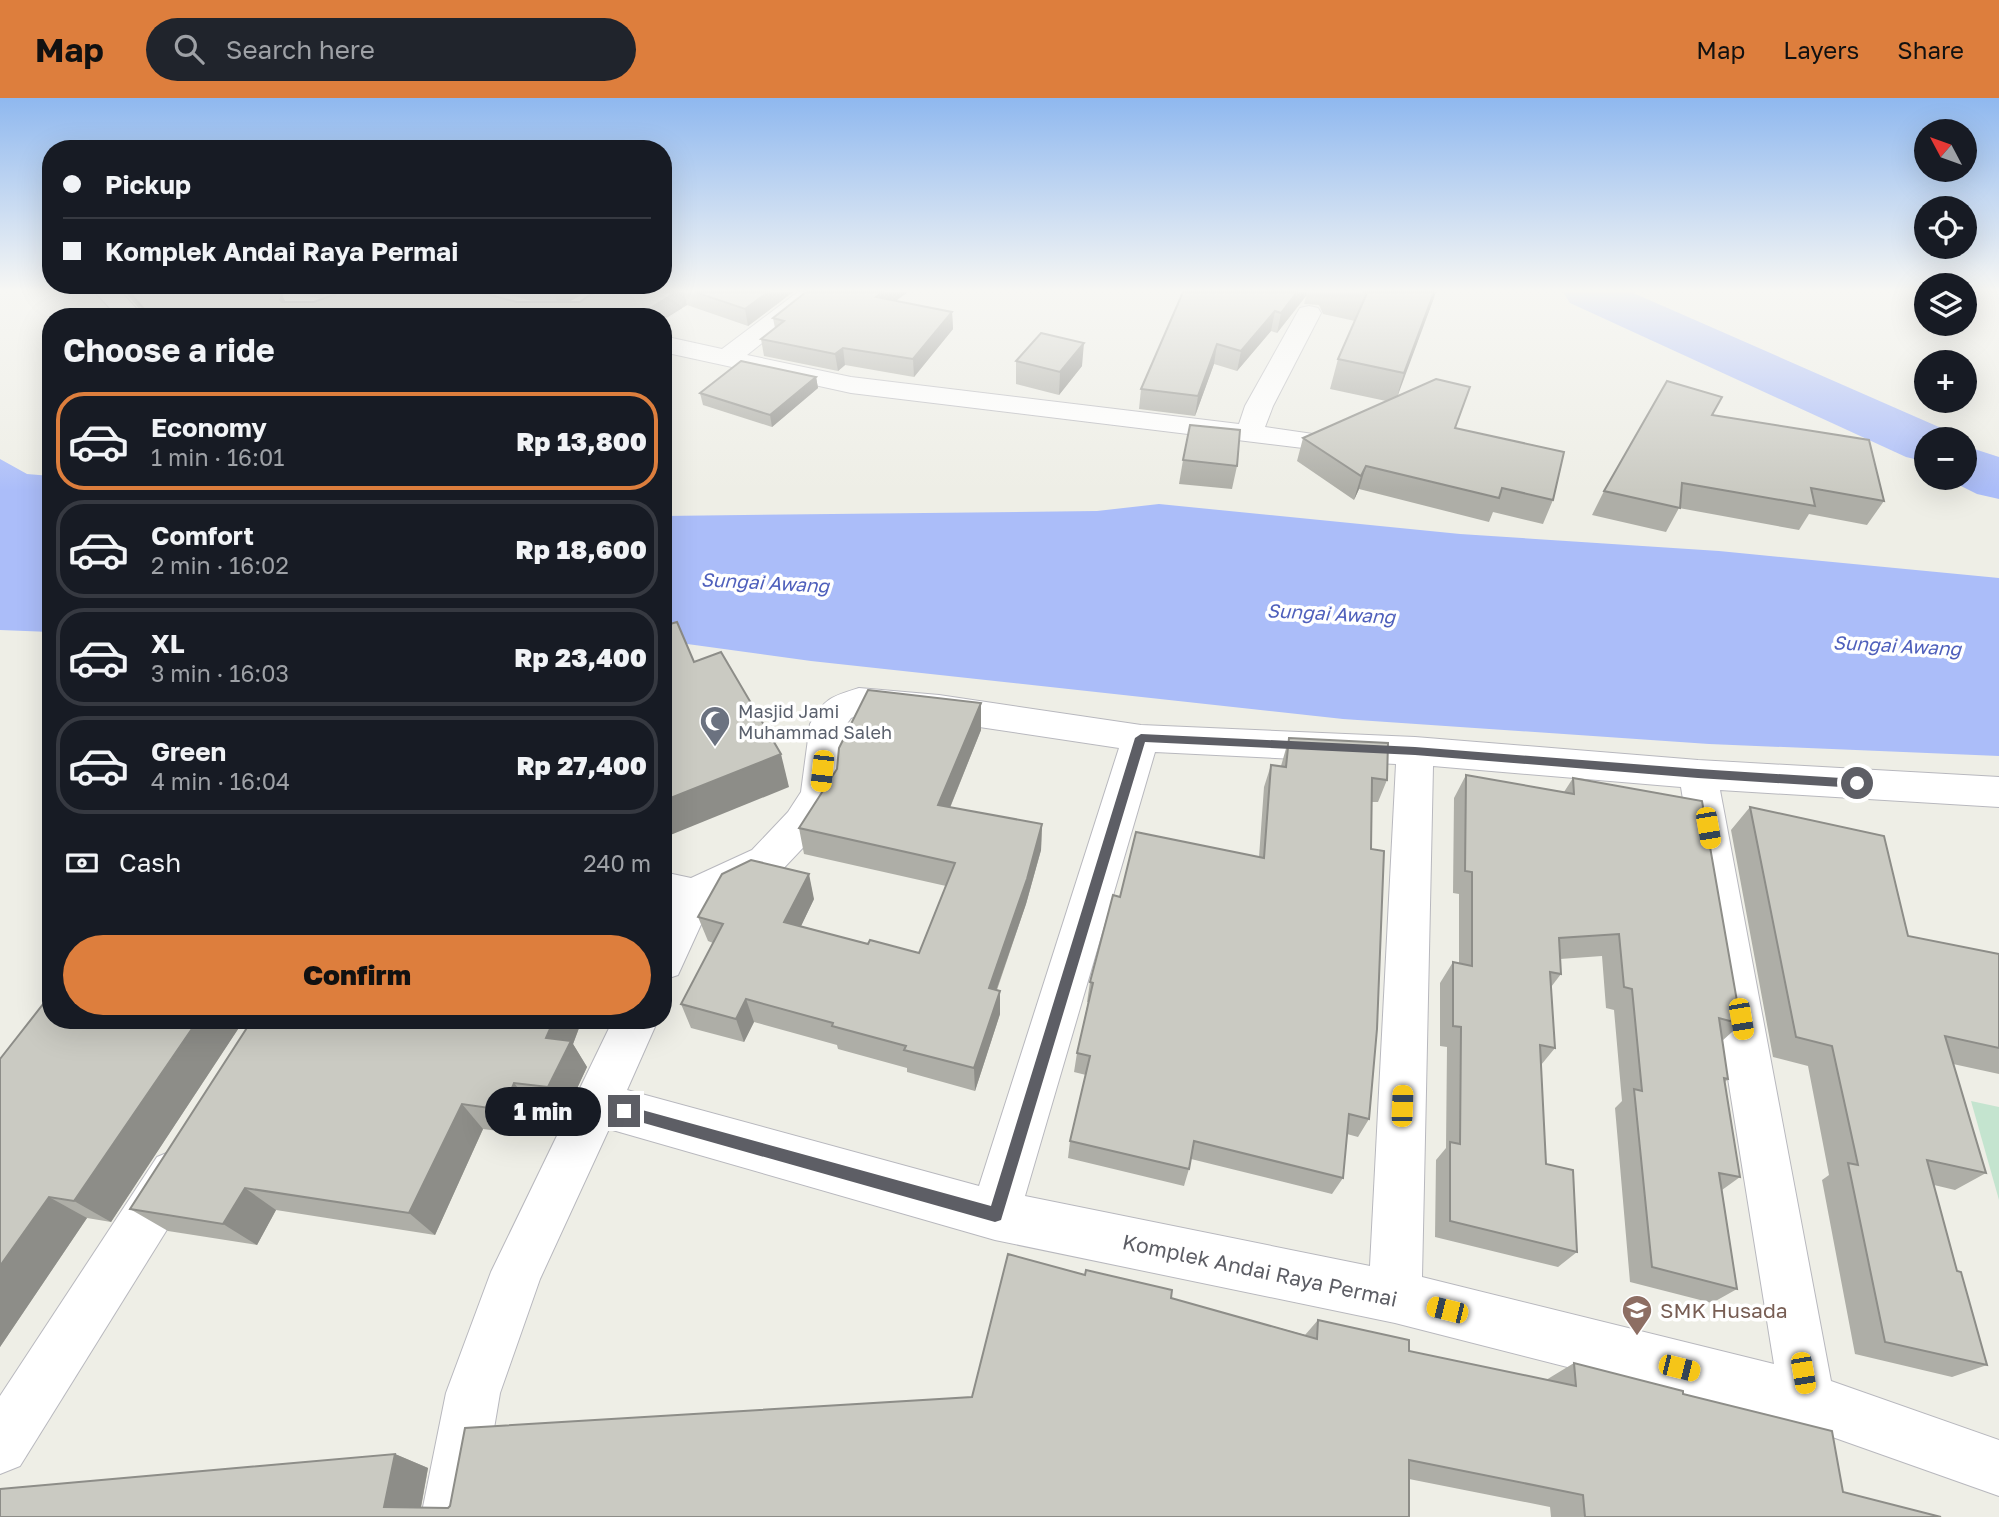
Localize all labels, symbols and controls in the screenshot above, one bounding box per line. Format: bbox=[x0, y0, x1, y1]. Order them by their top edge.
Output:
search box bbox=[146, 18, 636, 81]
text: Map bbox=[35, 30, 104, 69]
icon: search bbox=[170, 30, 208, 68]
text: Search here bbox=[226, 34, 375, 65]
text: Map bbox=[1696, 35, 1745, 64]
text: Layers bbox=[1783, 35, 1859, 64]
text: Share bbox=[1897, 35, 1964, 64]
north arrow bbox=[1914, 119, 1978, 182]
map controls bbox=[1914, 119, 1977, 490]
text: Pickup bbox=[105, 169, 191, 200]
button: locate bbox=[1914, 196, 1977, 259]
text: Komplek Andai Raya Permai bbox=[105, 236, 458, 267]
button: layers bbox=[1914, 273, 1977, 336]
text: Choose a ride bbox=[63, 331, 275, 369]
button: + bbox=[1914, 350, 1977, 413]
icon: car bbox=[67, 410, 130, 473]
text: Economy bbox=[151, 412, 267, 443]
text: Rp 13,800 bbox=[516, 426, 647, 457]
button: − bbox=[1914, 427, 1977, 490]
text: 1 min · 16:01 bbox=[151, 443, 284, 471]
icon: car bbox=[67, 518, 130, 581]
text: Comfort bbox=[151, 520, 254, 551]
text: Rp 18,600 bbox=[516, 534, 647, 565]
text: 2 min · 16:02 bbox=[151, 551, 289, 579]
water label: Sungai Awang bbox=[700, 567, 831, 597]
water label: Sungai Awang bbox=[1266, 598, 1397, 628]
icon: car bbox=[67, 626, 130, 689]
text: XL bbox=[151, 628, 185, 659]
water label: Sungai Awang bbox=[1832, 630, 1963, 660]
text: Rp 23,400 bbox=[514, 642, 647, 673]
text: 3 min · 16:03 bbox=[151, 659, 289, 687]
place label: Masjid Jami Muhammad Saleh bbox=[738, 700, 892, 743]
mosque icon: Masjid Jami Muhammad Saleh bbox=[698, 704, 732, 748]
icon: car bbox=[67, 734, 130, 797]
text: Green bbox=[151, 736, 226, 767]
car bbox=[810, 749, 835, 793]
text: Rp 27,400 bbox=[516, 750, 647, 781]
text: 4 min · 16:04 bbox=[151, 767, 290, 795]
route start bbox=[1841, 767, 1873, 799]
car bbox=[1695, 805, 1722, 851]
icon: cash bbox=[63, 844, 101, 882]
text: Cash bbox=[119, 847, 181, 878]
text: 240 m bbox=[583, 849, 651, 877]
button: Confirm bbox=[63, 935, 651, 1015]
car bbox=[1728, 996, 1755, 1042]
car bbox=[1391, 1085, 1414, 1127]
callout: 1 min bbox=[484, 1086, 600, 1136]
route end bbox=[608, 1095, 640, 1127]
text: 1 min bbox=[514, 1097, 572, 1125]
street label: Komplek Andai Raya Permai bbox=[1120, 1228, 1400, 1312]
school or university icon: SMK Husada bbox=[1620, 1293, 1654, 1337]
car bbox=[1425, 1295, 1470, 1325]
place label: SMK Husada bbox=[1660, 1297, 1788, 1323]
car bbox=[1790, 1350, 1817, 1396]
car bbox=[1657, 1353, 1702, 1383]

